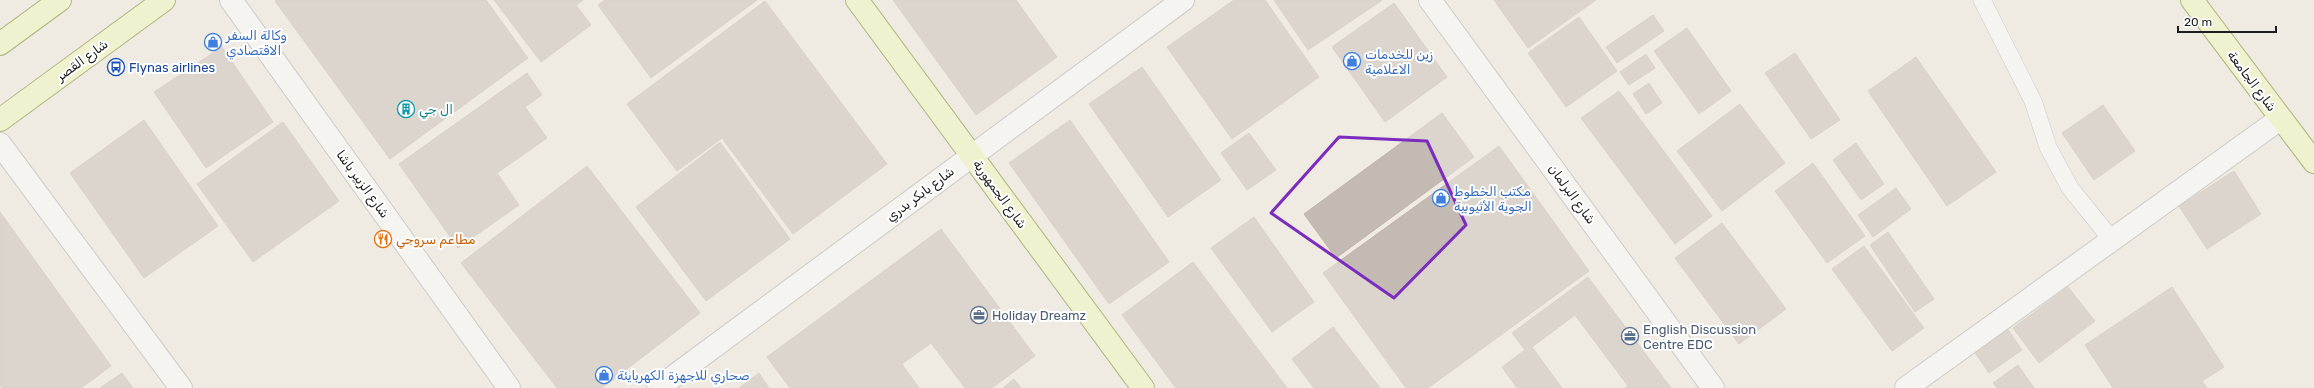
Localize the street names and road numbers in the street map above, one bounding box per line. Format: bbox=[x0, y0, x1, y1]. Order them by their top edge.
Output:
street label: شارع القصر bbox=[52, 36, 112, 86]
street label: شارع الجامعة bbox=[2223, 48, 2280, 115]
street label: شارع الزبير باشا bbox=[332, 147, 393, 222]
street label: شارع الجمهورية bbox=[968, 157, 1030, 232]
street label: شارع البرلمان bbox=[1544, 161, 1599, 228]
street label: شارع بابكر بدري bbox=[883, 164, 958, 226]

